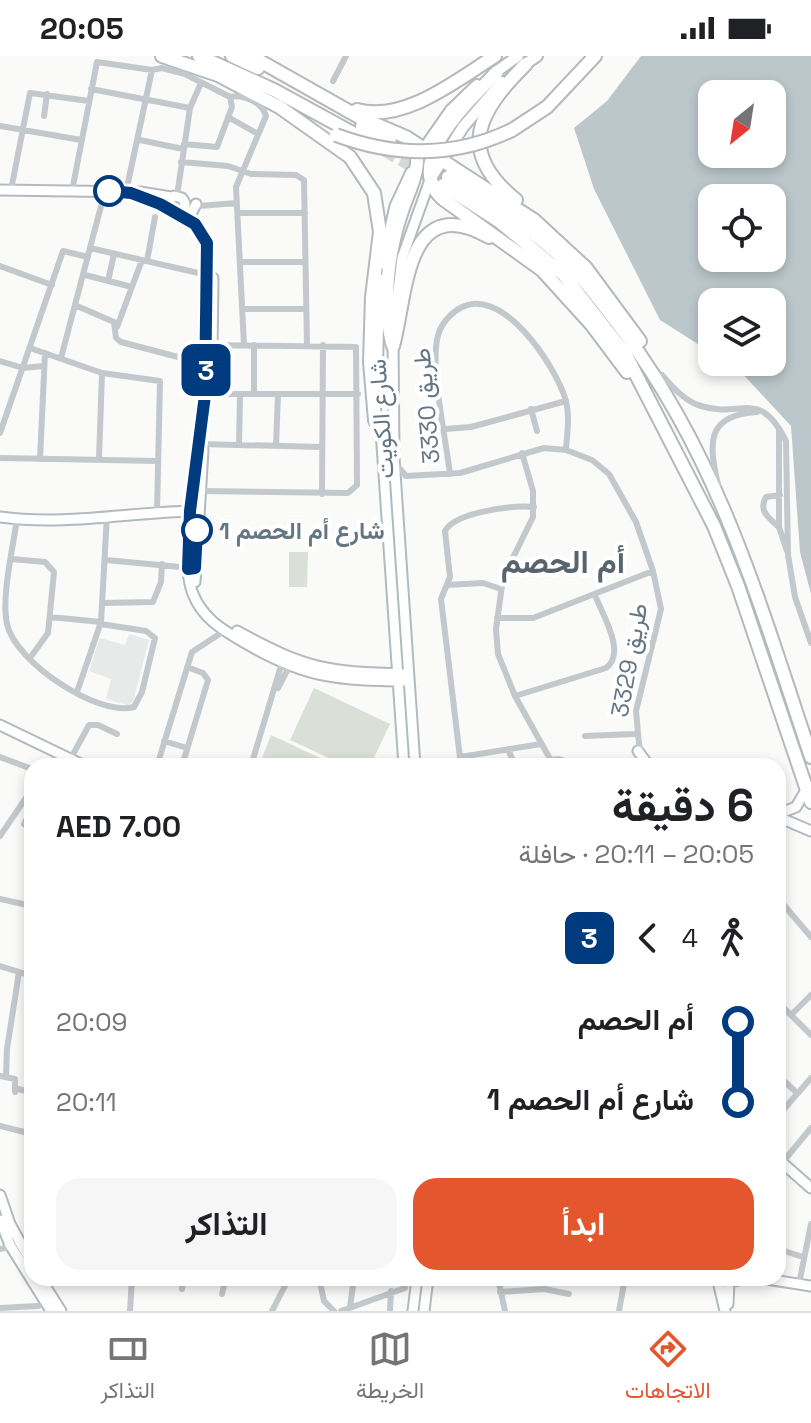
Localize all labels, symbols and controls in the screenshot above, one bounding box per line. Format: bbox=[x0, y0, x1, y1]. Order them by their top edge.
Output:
text: 20:05 bbox=[40, 9, 124, 48]
north arrow bbox=[698, 80, 786, 168]
map controls bbox=[698, 80, 786, 376]
unlabelled marker bbox=[94, 176, 124, 206]
button: locate bbox=[698, 184, 786, 272]
button: layers bbox=[698, 288, 786, 376]
line badge: 3 bbox=[180, 344, 232, 396]
street label: طريق 3330 bbox=[406, 347, 446, 465]
text: 3 bbox=[197, 352, 215, 388]
street label: شارع الكويت bbox=[361, 358, 402, 480]
marker: شارع أم الحصم 1 bbox=[182, 515, 212, 545]
place label: شارع أم الحصم 1 bbox=[219, 515, 385, 547]
district label: أم الحصم bbox=[501, 542, 625, 583]
street label: طريق 3329 bbox=[604, 601, 654, 719]
text: 6 دقيقة bbox=[612, 778, 754, 834]
text: AED 7.00 bbox=[56, 807, 181, 846]
text: 20:05 – 20:11 · حافلة bbox=[518, 837, 754, 871]
icon: back bbox=[626, 916, 670, 960]
icon: walk bbox=[710, 916, 754, 960]
text: 3 bbox=[581, 920, 598, 956]
text: 4 bbox=[682, 921, 698, 955]
text: أم الحصم bbox=[578, 1000, 694, 1039]
text: 20:09 bbox=[56, 1005, 128, 1039]
text: شارع أم الحصم 1 bbox=[487, 1080, 694, 1119]
text: 20:11 bbox=[56, 1085, 117, 1119]
button: التذاكر bbox=[56, 1178, 397, 1270]
button: ابدأ bbox=[413, 1178, 754, 1270]
tab: التذاكر bbox=[101, 1327, 155, 1410]
tab: الخريطة bbox=[356, 1327, 424, 1410]
tab: الاتجاهات bbox=[625, 1327, 710, 1410]

